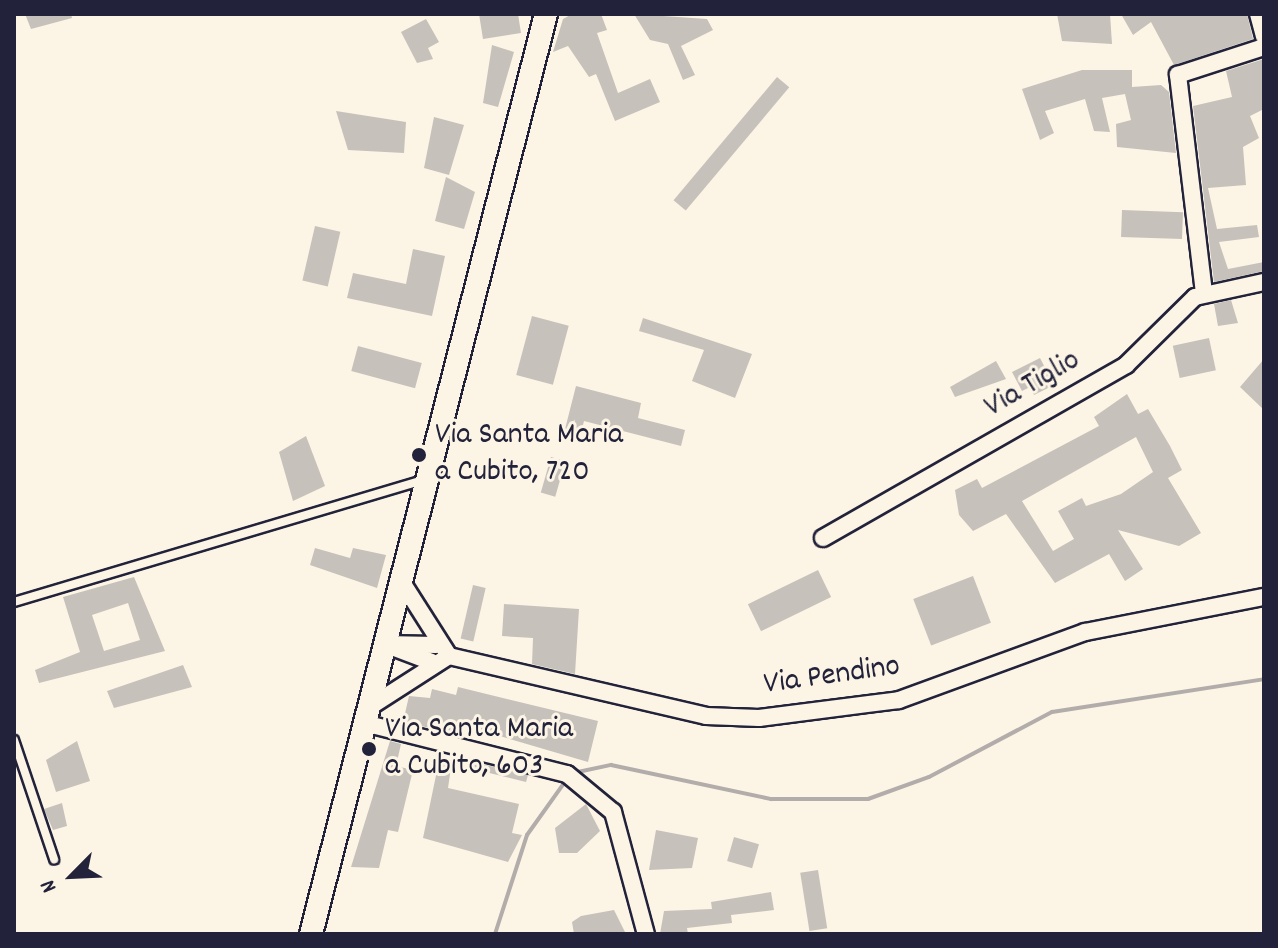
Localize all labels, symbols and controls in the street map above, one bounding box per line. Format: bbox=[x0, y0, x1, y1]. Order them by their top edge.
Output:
street label: Via Tiglio bbox=[978, 342, 1088, 428]
place label: Via Santa Maria a Cubito, 720 bbox=[435, 418, 623, 493]
marker: Via Santa Maria a Cubito, 720 bbox=[410, 446, 428, 464]
street label: Via Pendino bbox=[762, 648, 902, 706]
place label: Via Santa Maria a Cubito, 603 bbox=[385, 712, 573, 787]
marker: Via Santa Maria a Cubito, 603 bbox=[360, 740, 378, 758]
north arrow bbox=[32, 836, 112, 916]
text: N bbox=[33, 875, 66, 897]

